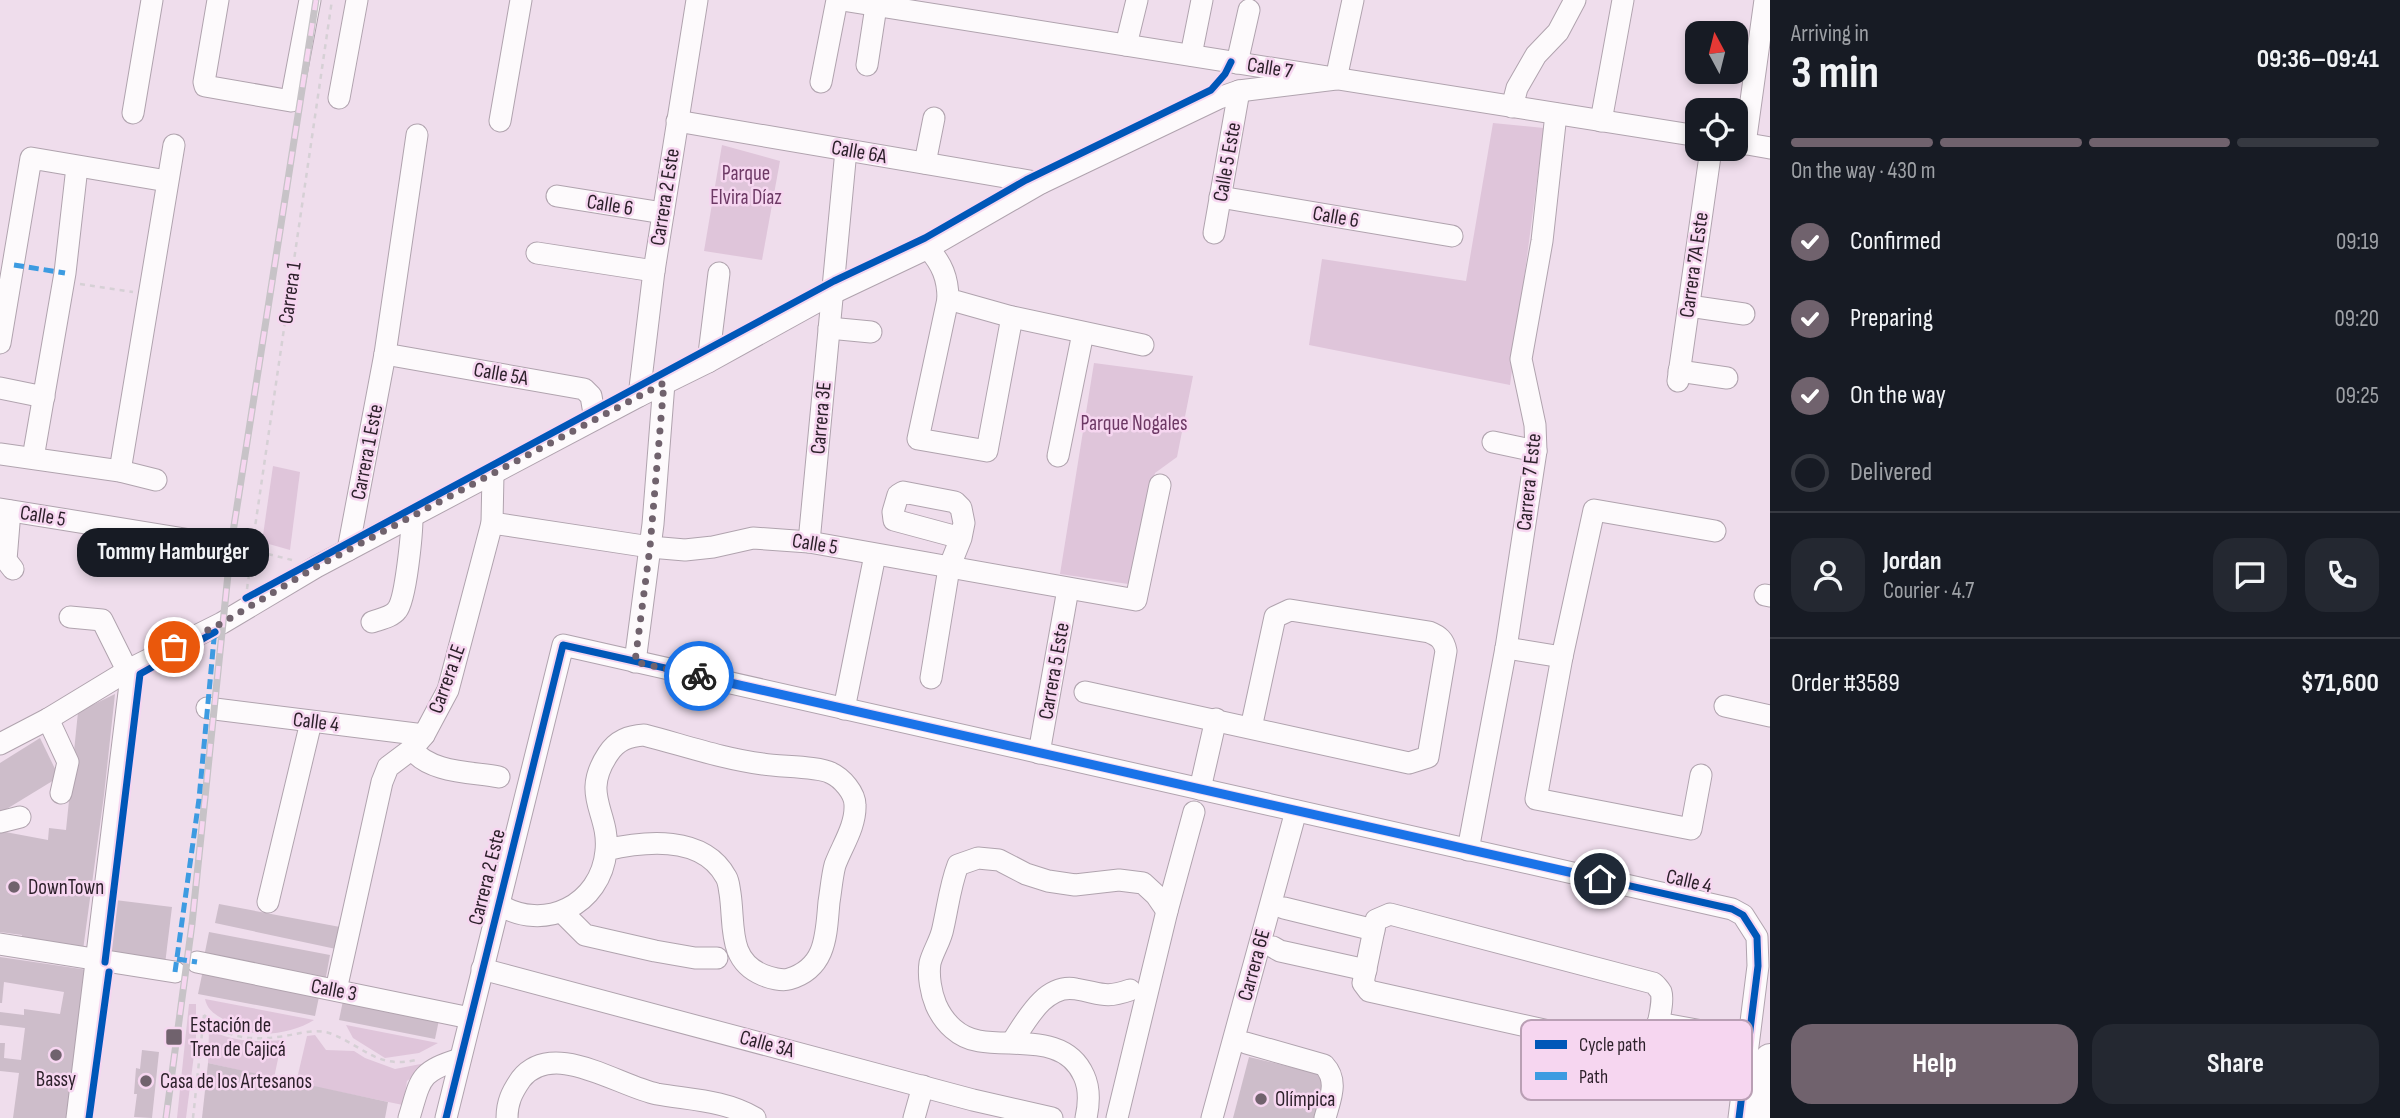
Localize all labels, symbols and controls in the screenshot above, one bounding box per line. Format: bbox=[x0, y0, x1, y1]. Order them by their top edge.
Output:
text: Arriving in bbox=[1791, 20, 1869, 48]
north arrow bbox=[1685, 21, 1748, 84]
map controls bbox=[1685, 21, 1748, 161]
text: 09:36–09:41 bbox=[2257, 44, 2379, 75]
text: 3 min bbox=[1791, 46, 1879, 101]
street label: Calle 7 bbox=[1245, 52, 1295, 84]
button: locate bbox=[1685, 98, 1748, 161]
street label: Calle 5 Este bbox=[1208, 120, 1246, 204]
street label: Calle 6A bbox=[829, 135, 890, 169]
street label: Carrera 2 Este bbox=[645, 147, 685, 247]
text: On the way · 430 m bbox=[1791, 157, 1936, 185]
park label: Parque Elvira Díaz bbox=[710, 161, 782, 210]
street label: Calle 6 bbox=[585, 189, 635, 221]
street label: Calle 6 bbox=[1311, 201, 1361, 233]
street label: Carrera 7A Este bbox=[1674, 211, 1714, 319]
icon: check bbox=[1791, 223, 1829, 261]
text: Confirmed bbox=[1850, 226, 1941, 257]
text: 09:19 bbox=[2336, 228, 2379, 256]
street label: Carrera 1 bbox=[273, 260, 307, 326]
icon: check bbox=[1791, 300, 1829, 338]
text: Preparing bbox=[1850, 303, 1933, 334]
text: 09:20 bbox=[2334, 305, 2379, 333]
street label: Calle 5A bbox=[472, 357, 531, 391]
icon: check bbox=[1791, 377, 1829, 415]
text: On the way bbox=[1850, 380, 1946, 411]
street label: Carrera 3E bbox=[805, 381, 837, 455]
text: 09:25 bbox=[2336, 382, 2379, 410]
street label: Carrera 1 Este bbox=[345, 402, 389, 502]
park label: Parque Nogales bbox=[1080, 411, 1188, 436]
street label: Carrera 7 Este bbox=[1511, 432, 1547, 532]
text: Delivered bbox=[1850, 457, 1932, 488]
street label: Calle 5 bbox=[18, 500, 68, 532]
callout: Tommy Hamburger bbox=[78, 528, 270, 577]
street label: Calle 5 bbox=[790, 528, 840, 560]
text: Tommy Hamburger bbox=[97, 538, 249, 566]
button: person bbox=[1791, 538, 1865, 612]
button: chat bbox=[2213, 538, 2287, 612]
button: phone bbox=[2305, 538, 2379, 612]
text: Jordan bbox=[1883, 546, 1941, 577]
text: Courier · 4.7 bbox=[1883, 577, 1974, 605]
pin bbox=[144, 617, 204, 677]
street label: Carrera 5 Este bbox=[1033, 621, 1075, 721]
icon: bag bbox=[155, 628, 193, 666]
street label: Carrera 1E bbox=[423, 641, 471, 717]
courier bbox=[664, 641, 734, 711]
icon: bike bbox=[680, 657, 718, 695]
text: Order #3589 bbox=[1791, 668, 1900, 699]
text: $71,600 bbox=[2301, 668, 2379, 699]
street label: Calle 4 bbox=[292, 707, 341, 737]
street label: Carrera 2 Este bbox=[463, 826, 511, 928]
pin bbox=[1570, 849, 1630, 909]
icon: home bbox=[1581, 860, 1619, 898]
street label: Calle 4 bbox=[1664, 864, 1715, 898]
place label: DownTown bbox=[28, 875, 104, 900]
marker: DownTown bbox=[6, 879, 22, 895]
street label: Carrera 6E bbox=[1232, 926, 1276, 1004]
street label: Calle 3 bbox=[309, 973, 359, 1007]
place label: Estación de Tren de Cajicá bbox=[190, 1013, 286, 1062]
legend bbox=[1521, 1020, 1752, 1100]
button: Help bbox=[1791, 1024, 2078, 1104]
button: Share bbox=[2092, 1024, 2379, 1104]
street label: Calle 3A bbox=[737, 1025, 798, 1063]
marker: Estación de Tren de Cajicá bbox=[164, 1027, 184, 1047]
text: Cycle path bbox=[1579, 1034, 1646, 1057]
marker: Bassy bbox=[48, 1047, 64, 1063]
text: Path bbox=[1579, 1066, 1608, 1089]
place label: Bassy bbox=[36, 1067, 76, 1092]
place label: Casa de los Artesanos bbox=[160, 1069, 312, 1094]
marker: Casa de los Artesanos bbox=[138, 1073, 154, 1089]
place label: Olímpica bbox=[1275, 1087, 1335, 1112]
marker: Olímpica bbox=[1253, 1091, 1269, 1107]

